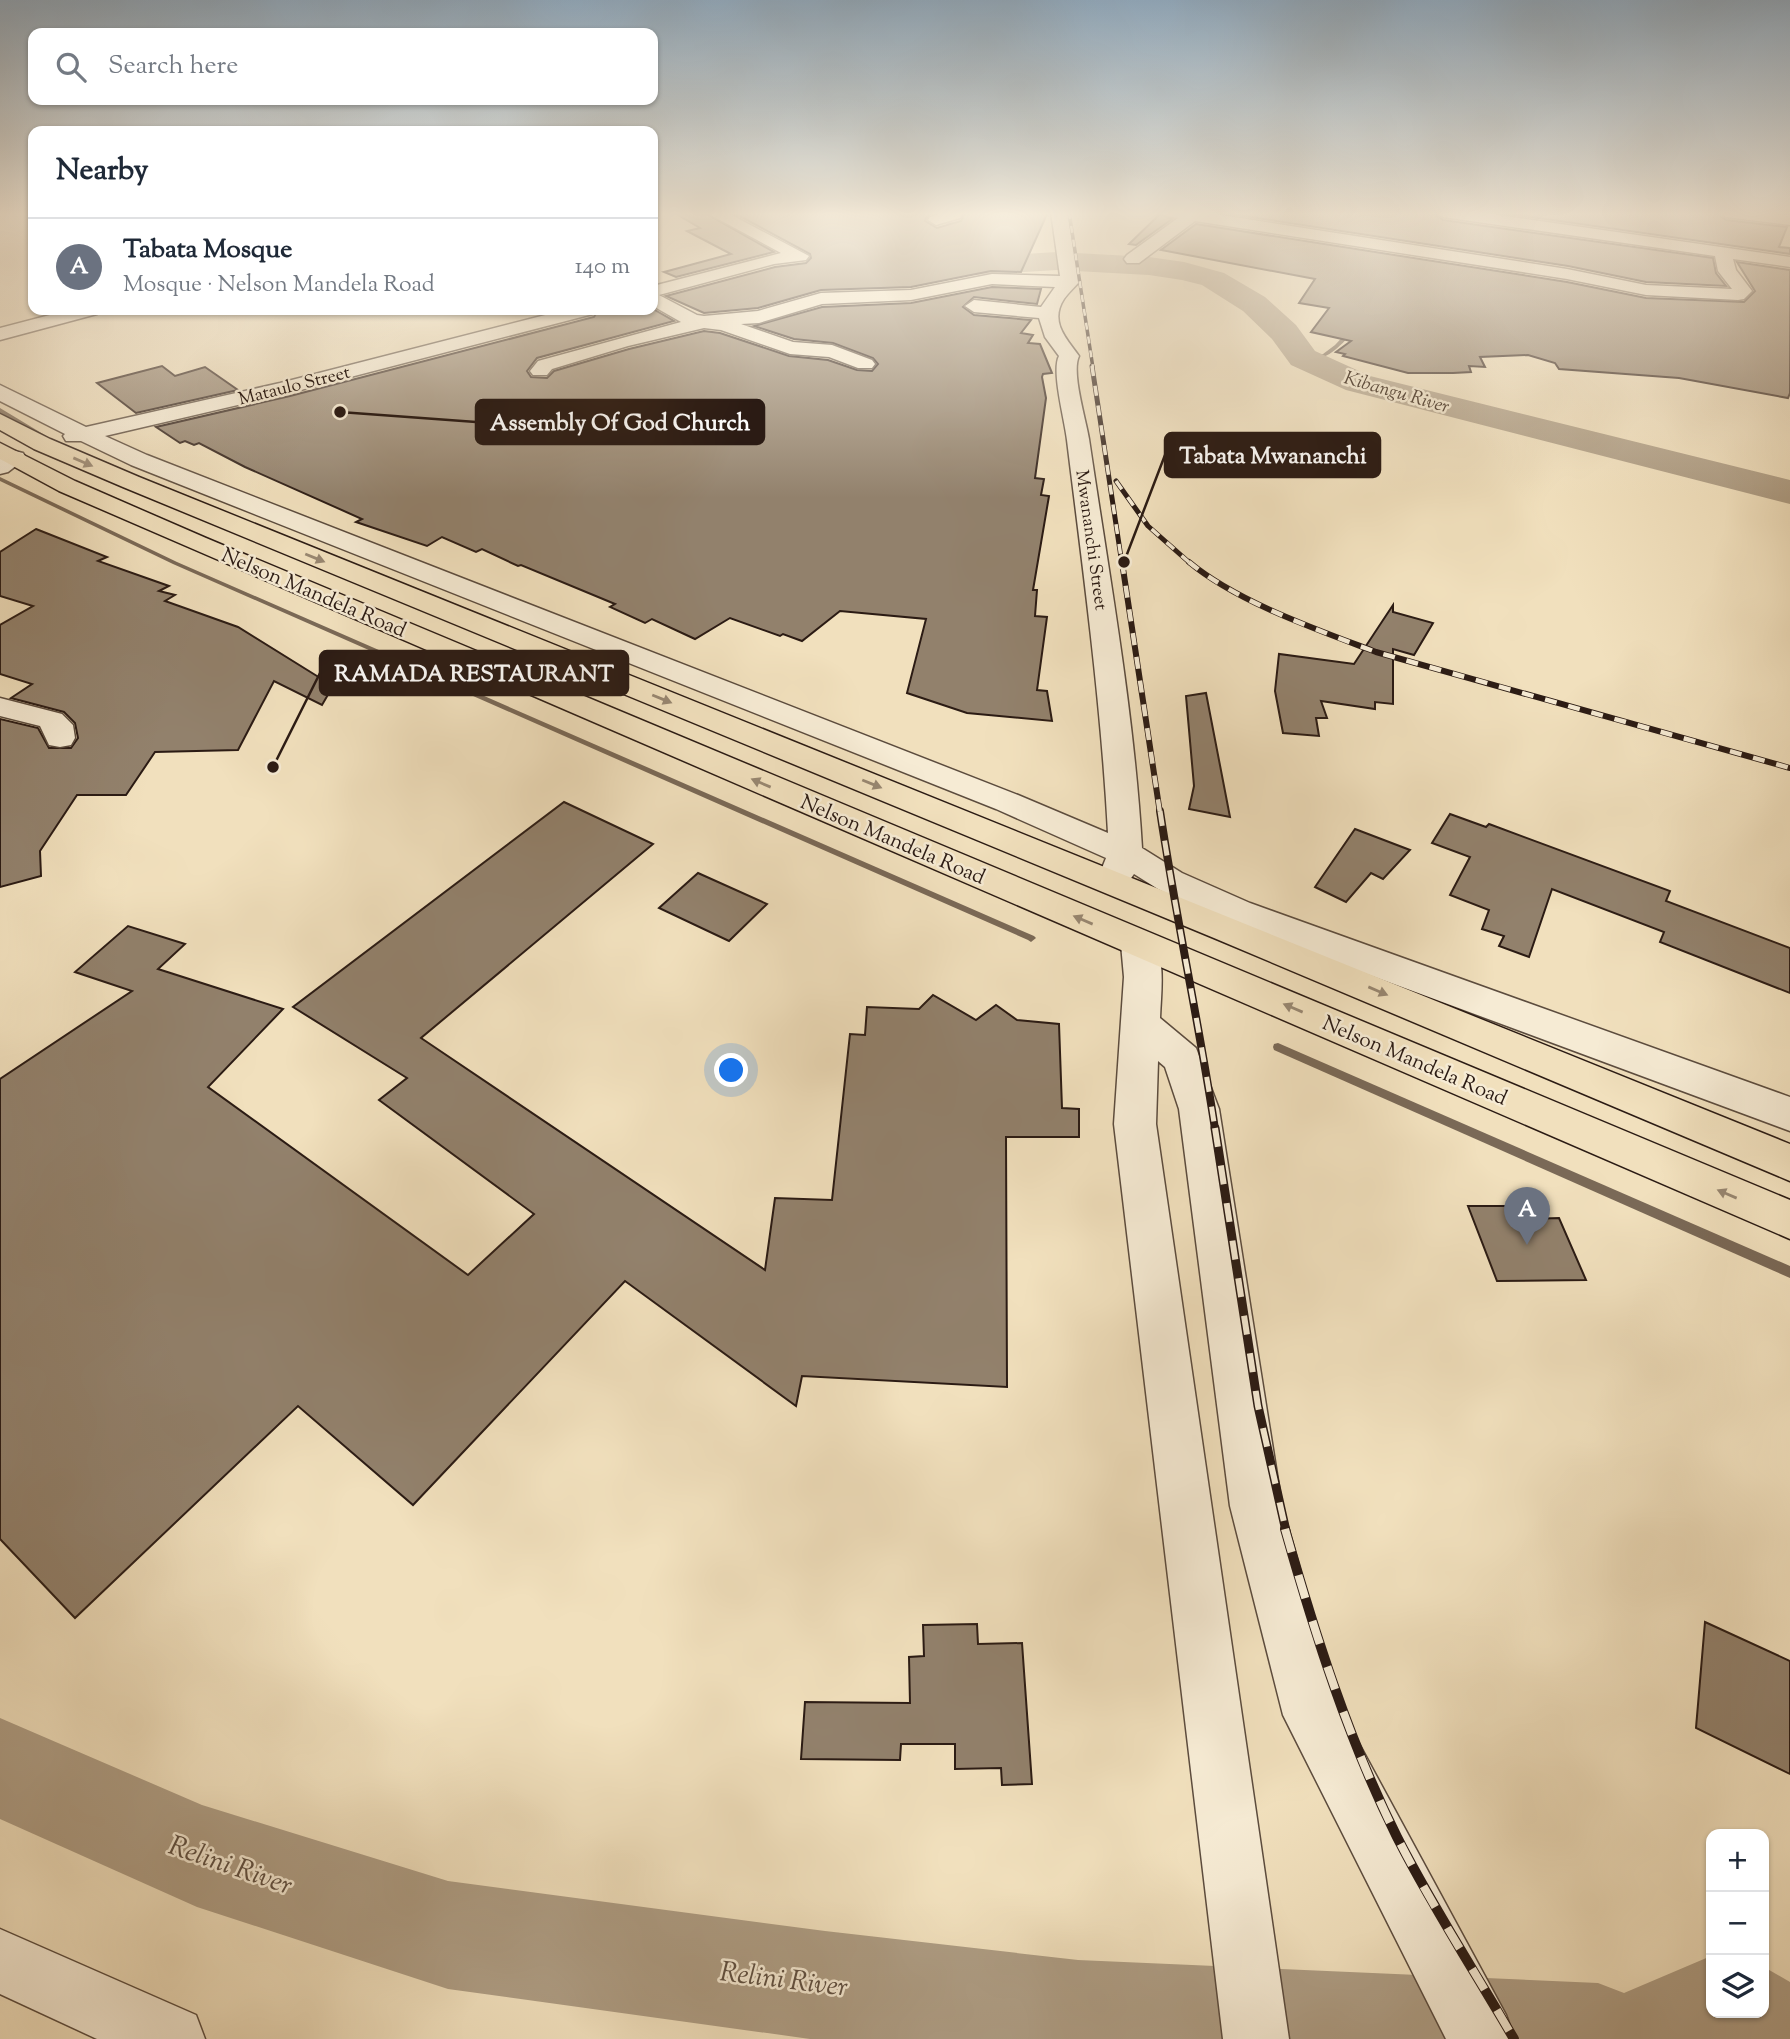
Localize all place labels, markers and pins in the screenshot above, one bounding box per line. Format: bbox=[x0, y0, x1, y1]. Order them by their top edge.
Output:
callout: Assembly Of God Church bbox=[476, 400, 764, 444]
callout: Tabata Mwananchi bbox=[1165, 433, 1380, 477]
callout: RAMADA RESTAURANT bbox=[320, 651, 628, 695]
pin: A bbox=[1504, 1187, 1550, 1245]

